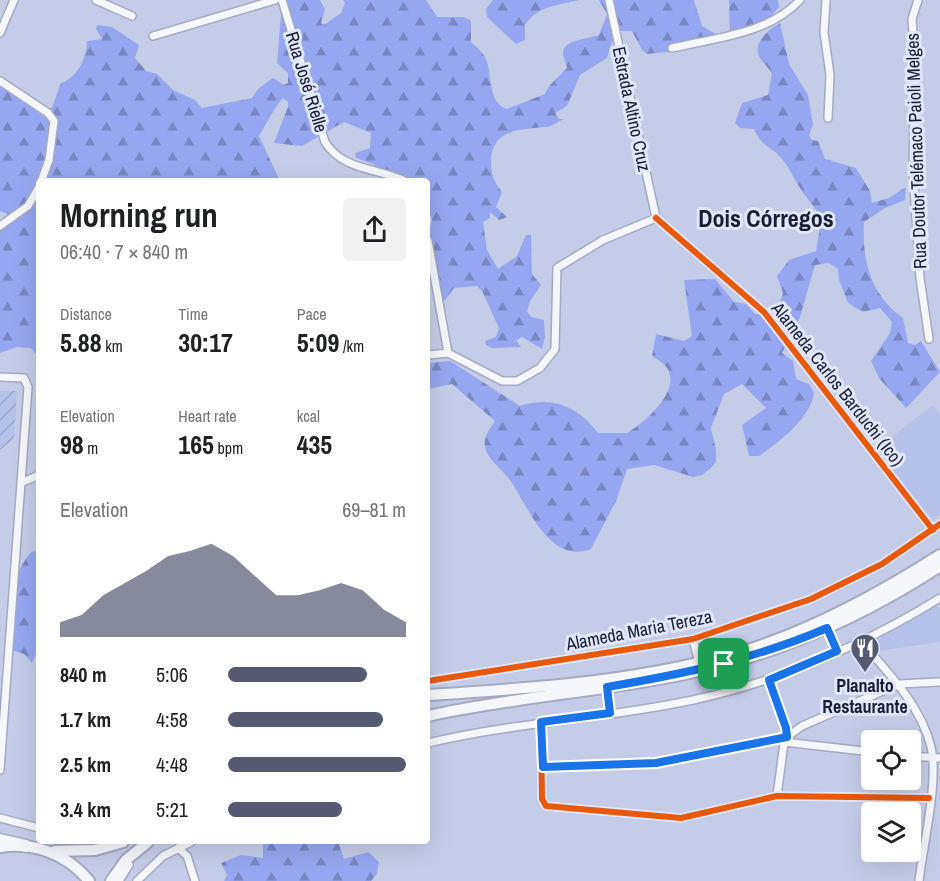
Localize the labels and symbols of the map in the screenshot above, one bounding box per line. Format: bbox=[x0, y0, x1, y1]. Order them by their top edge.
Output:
street label: Rua José Rielle bbox=[280, 29, 334, 135]
street label: Rua Doutor Telémaco Paioli Melges bbox=[899, 33, 933, 269]
street label: Estrada Altino Cruz bbox=[607, 44, 657, 174]
district label: Dois Córregos bbox=[698, 202, 834, 234]
street label: Alameda Carlos Barduchi (Ico) bbox=[765, 296, 910, 471]
street label: Alameda Maria Tereza bbox=[563, 604, 714, 657]
restaurant icon: Planalto Restaurante bbox=[849, 632, 881, 674]
pin bbox=[698, 638, 749, 689]
place label: Planalto Restaurante bbox=[822, 673, 908, 719]

